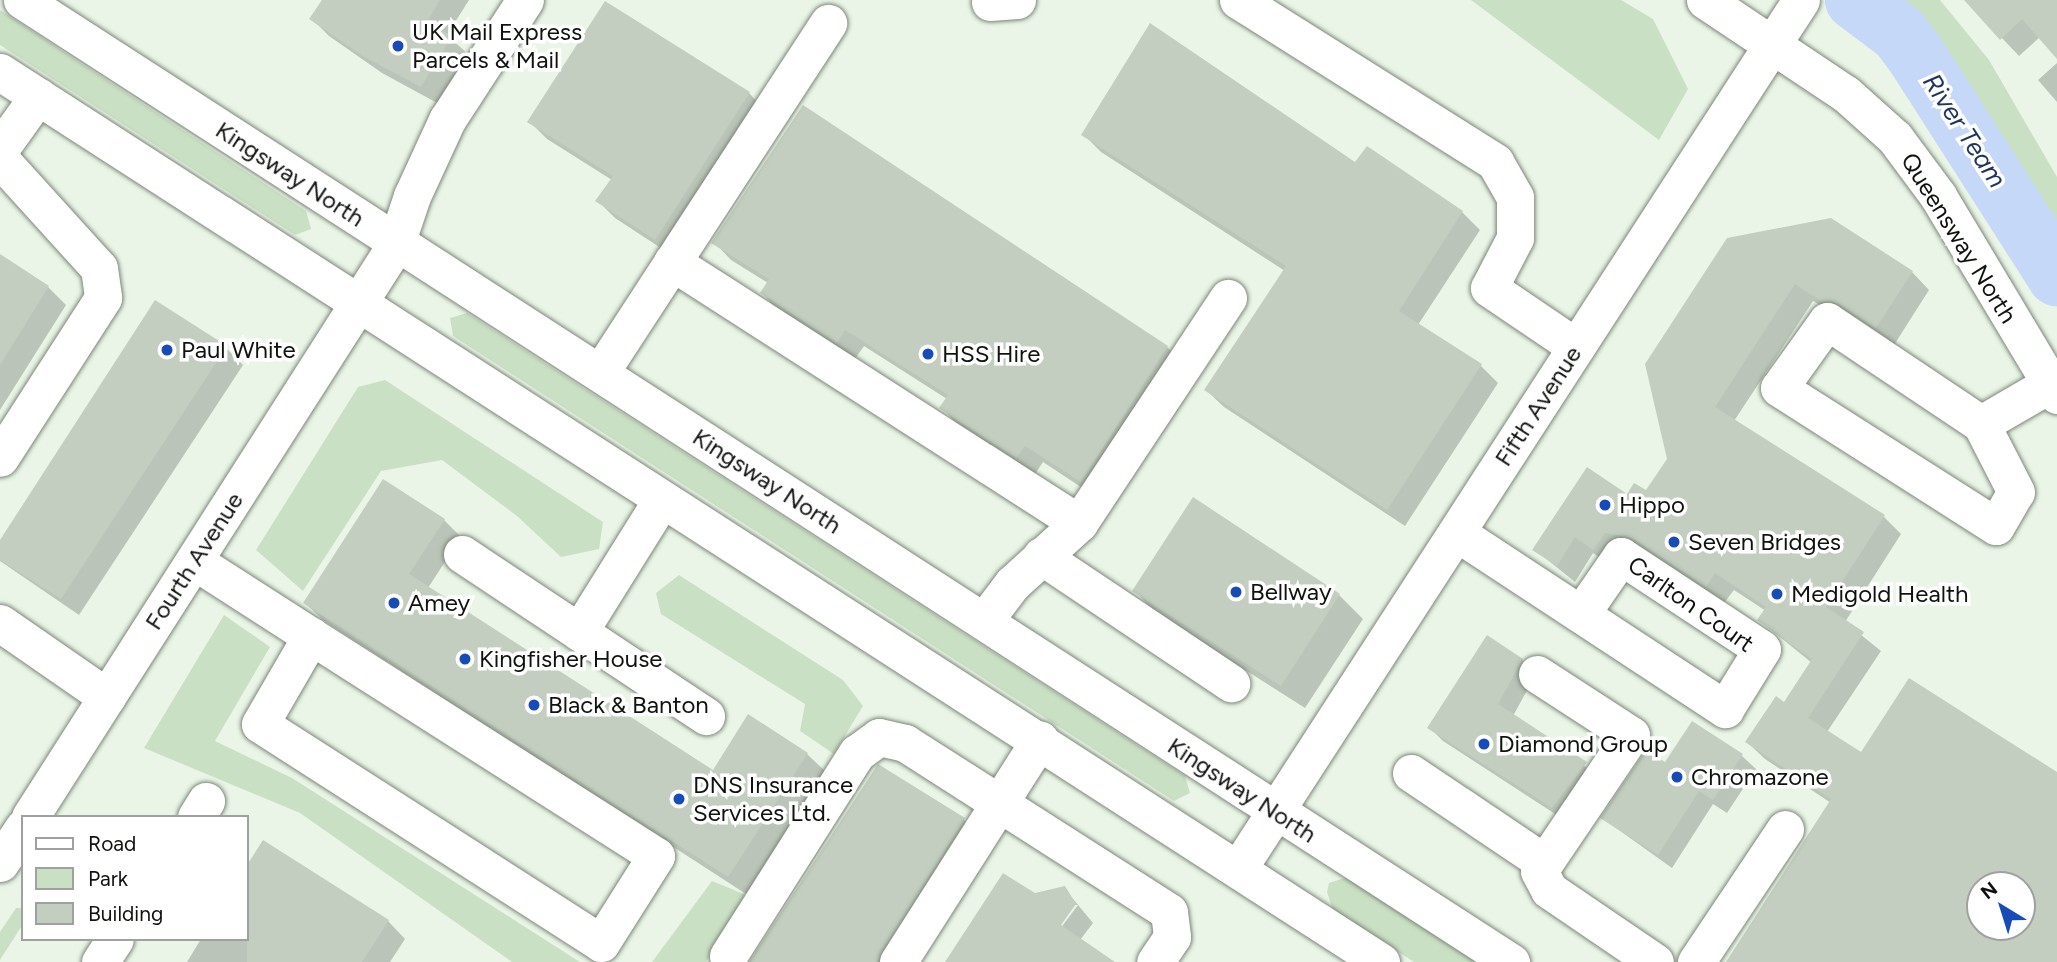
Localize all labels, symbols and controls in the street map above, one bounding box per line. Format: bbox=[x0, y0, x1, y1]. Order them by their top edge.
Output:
place label: UK Mail Express Parcels & Mail bbox=[412, 18, 582, 74]
marker: UK Mail Express Parcels & Mail bbox=[390, 38, 406, 54]
water label: River Team bbox=[1916, 68, 2012, 194]
street label: Kingsway North bbox=[210, 115, 370, 233]
street label: Queensway North bbox=[1895, 148, 2023, 328]
place label: Paul White bbox=[181, 336, 296, 364]
place label: HSS Hire bbox=[942, 340, 1040, 368]
street label: Fifth Avenue bbox=[1489, 341, 1587, 471]
marker: Paul White bbox=[159, 342, 175, 358]
marker: HSS Hire bbox=[920, 346, 936, 362]
street label: Kingsway North bbox=[687, 422, 847, 540]
street label: Fourth Avenue bbox=[139, 487, 249, 635]
place label: Hippo bbox=[1619, 491, 1685, 519]
marker: Hippo bbox=[1597, 497, 1613, 513]
place label: Seven Bridges bbox=[1688, 528, 1841, 556]
marker: Seven Bridges bbox=[1666, 534, 1682, 550]
street label: Carlton Court bbox=[1623, 550, 1759, 658]
place label: Bellway bbox=[1250, 578, 1332, 606]
place label: Medigold Health bbox=[1791, 580, 1968, 608]
marker: Bellway bbox=[1228, 584, 1244, 600]
marker: Medigold Health bbox=[1769, 586, 1785, 602]
place label: Amey bbox=[408, 589, 470, 617]
marker: Amey bbox=[386, 595, 402, 611]
place label: Kingfisher House bbox=[479, 645, 662, 673]
marker: Kingfisher House bbox=[457, 651, 473, 667]
place label: Black & Banton bbox=[548, 691, 709, 719]
marker: Black & Banton bbox=[526, 697, 542, 713]
place label: Diamond Group bbox=[1498, 730, 1668, 758]
street label: Kingsway North bbox=[1162, 731, 1322, 849]
marker: Diamond Group bbox=[1476, 736, 1492, 752]
place label: Chromazone bbox=[1691, 763, 1829, 791]
marker: Chromazone bbox=[1669, 769, 1685, 785]
place label: DNS Insurance Services Ltd. bbox=[693, 771, 853, 827]
marker: DNS Insurance Services Ltd. bbox=[671, 791, 687, 807]
legend bbox=[21, 815, 248, 941]
text: Road bbox=[88, 831, 136, 856]
text: Park bbox=[88, 866, 128, 891]
north arrow bbox=[1966, 871, 2036, 941]
text: N bbox=[1976, 877, 2002, 904]
text: Building bbox=[88, 901, 163, 926]

